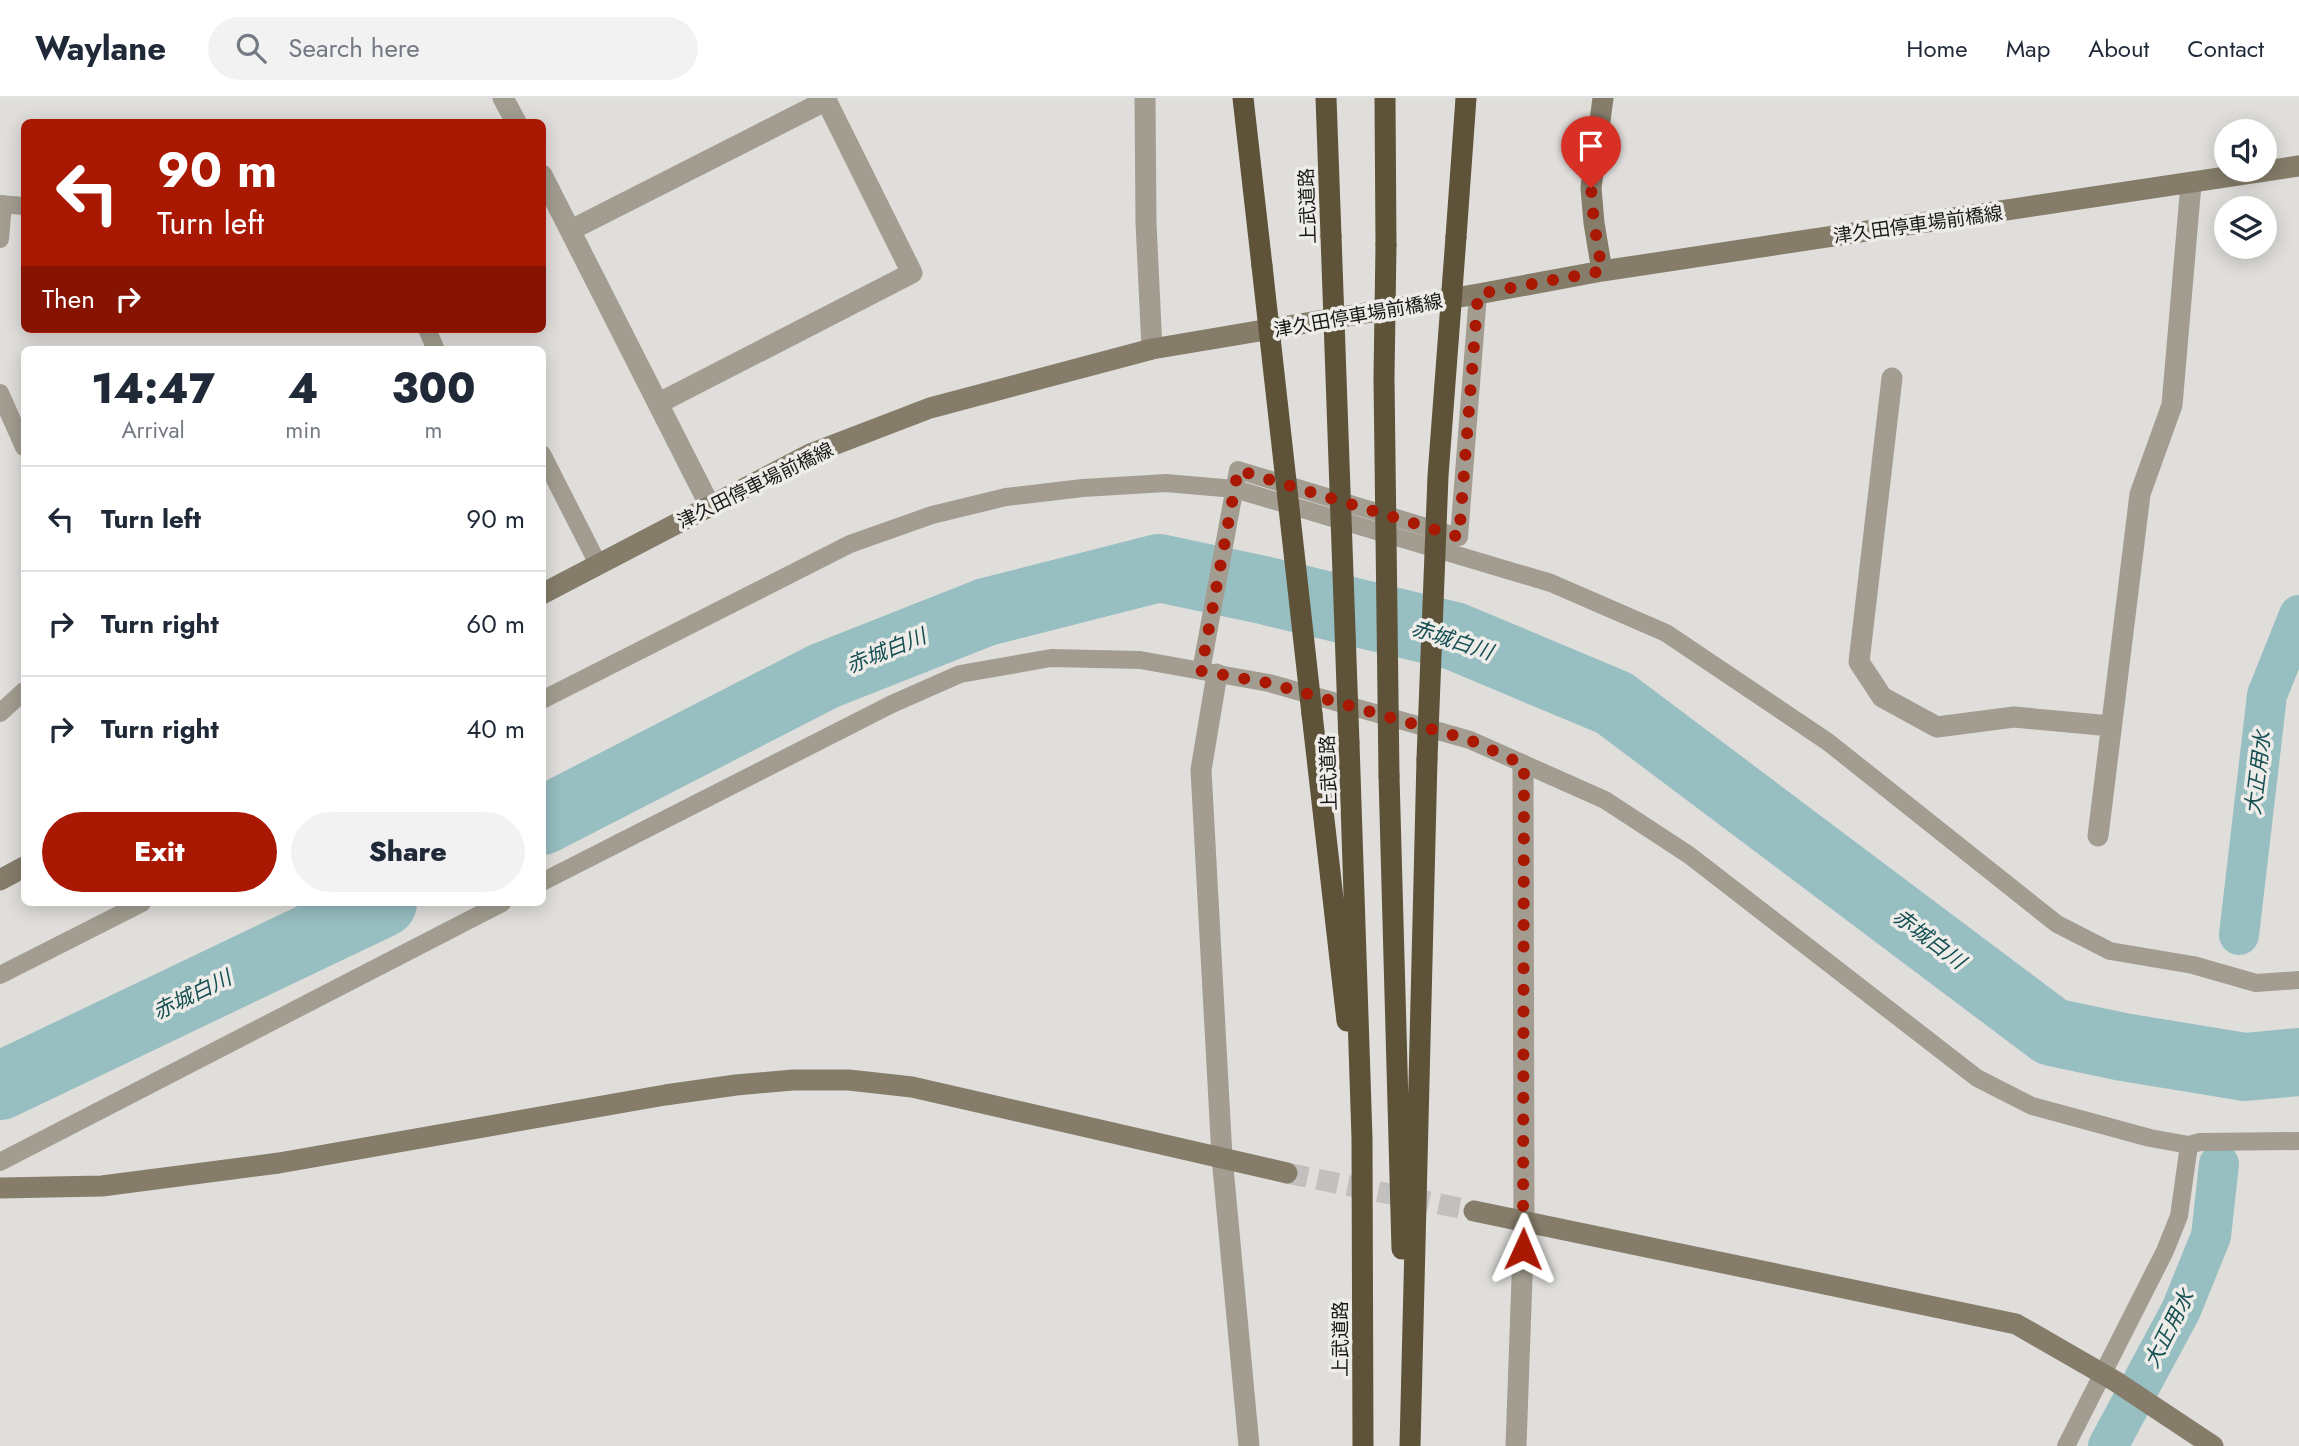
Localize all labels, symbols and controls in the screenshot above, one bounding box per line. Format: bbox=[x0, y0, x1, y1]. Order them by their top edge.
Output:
search box bbox=[208, 17, 698, 80]
text: Waylane bbox=[35, 25, 166, 72]
icon: search bbox=[232, 29, 270, 67]
text: Search here bbox=[288, 29, 420, 67]
text: Home bbox=[1906, 31, 1968, 66]
text: Map bbox=[2006, 31, 2050, 66]
text: About bbox=[2088, 31, 2149, 66]
text: Contact bbox=[2187, 31, 2264, 66]
pin bbox=[1561, 116, 1621, 188]
map controls bbox=[2214, 119, 2277, 259]
button: sound bbox=[2214, 119, 2277, 182]
icon: arrive bbox=[1572, 127, 1610, 165]
text: 90 m bbox=[157, 135, 277, 205]
icon: left bbox=[42, 147, 133, 238]
street label: 上武道路 bbox=[1293, 168, 1322, 244]
button: layers bbox=[2214, 196, 2277, 259]
street label: 津久田停車場前橋線 bbox=[1832, 199, 2005, 250]
text: Turn left bbox=[157, 200, 264, 246]
text: Then bbox=[42, 280, 95, 318]
icon: right bbox=[109, 280, 147, 318]
street label: 津久田停車場前橋線 bbox=[1272, 287, 1445, 344]
text: 14:47 bbox=[91, 358, 215, 419]
text: 4 bbox=[288, 358, 319, 419]
text: 300 bbox=[391, 358, 476, 419]
text: Arrival bbox=[121, 413, 185, 447]
text: min bbox=[285, 413, 321, 447]
text: m bbox=[425, 413, 443, 447]
street label: 津久田停車場前橋線 bbox=[672, 436, 838, 535]
icon: left bbox=[42, 500, 80, 538]
text: Turn left bbox=[101, 500, 201, 538]
text: 90 m bbox=[466, 500, 525, 538]
icon: right bbox=[42, 605, 80, 643]
text: Turn right bbox=[101, 605, 219, 643]
text: 60 m bbox=[466, 605, 525, 643]
water label: 赤城白川 bbox=[1407, 613, 1498, 668]
water label: 赤城白川 bbox=[841, 621, 932, 681]
icon: right bbox=[42, 710, 80, 748]
text: Turn right bbox=[101, 710, 219, 748]
text: 40 m bbox=[466, 710, 525, 748]
water label: 大正用水 bbox=[2238, 728, 2278, 817]
street label: 上武道路 bbox=[1314, 735, 1343, 811]
button: Exit bbox=[42, 812, 277, 892]
button: Share bbox=[291, 812, 525, 892]
water label: 赤城白川 bbox=[1886, 902, 1973, 977]
water label: 赤城白川 bbox=[148, 962, 238, 1027]
position arrow bbox=[1486, 1212, 1560, 1286]
water label: 大正用水 bbox=[2137, 1283, 2202, 1373]
street label: 上武道路 bbox=[1327, 1301, 1354, 1377]

